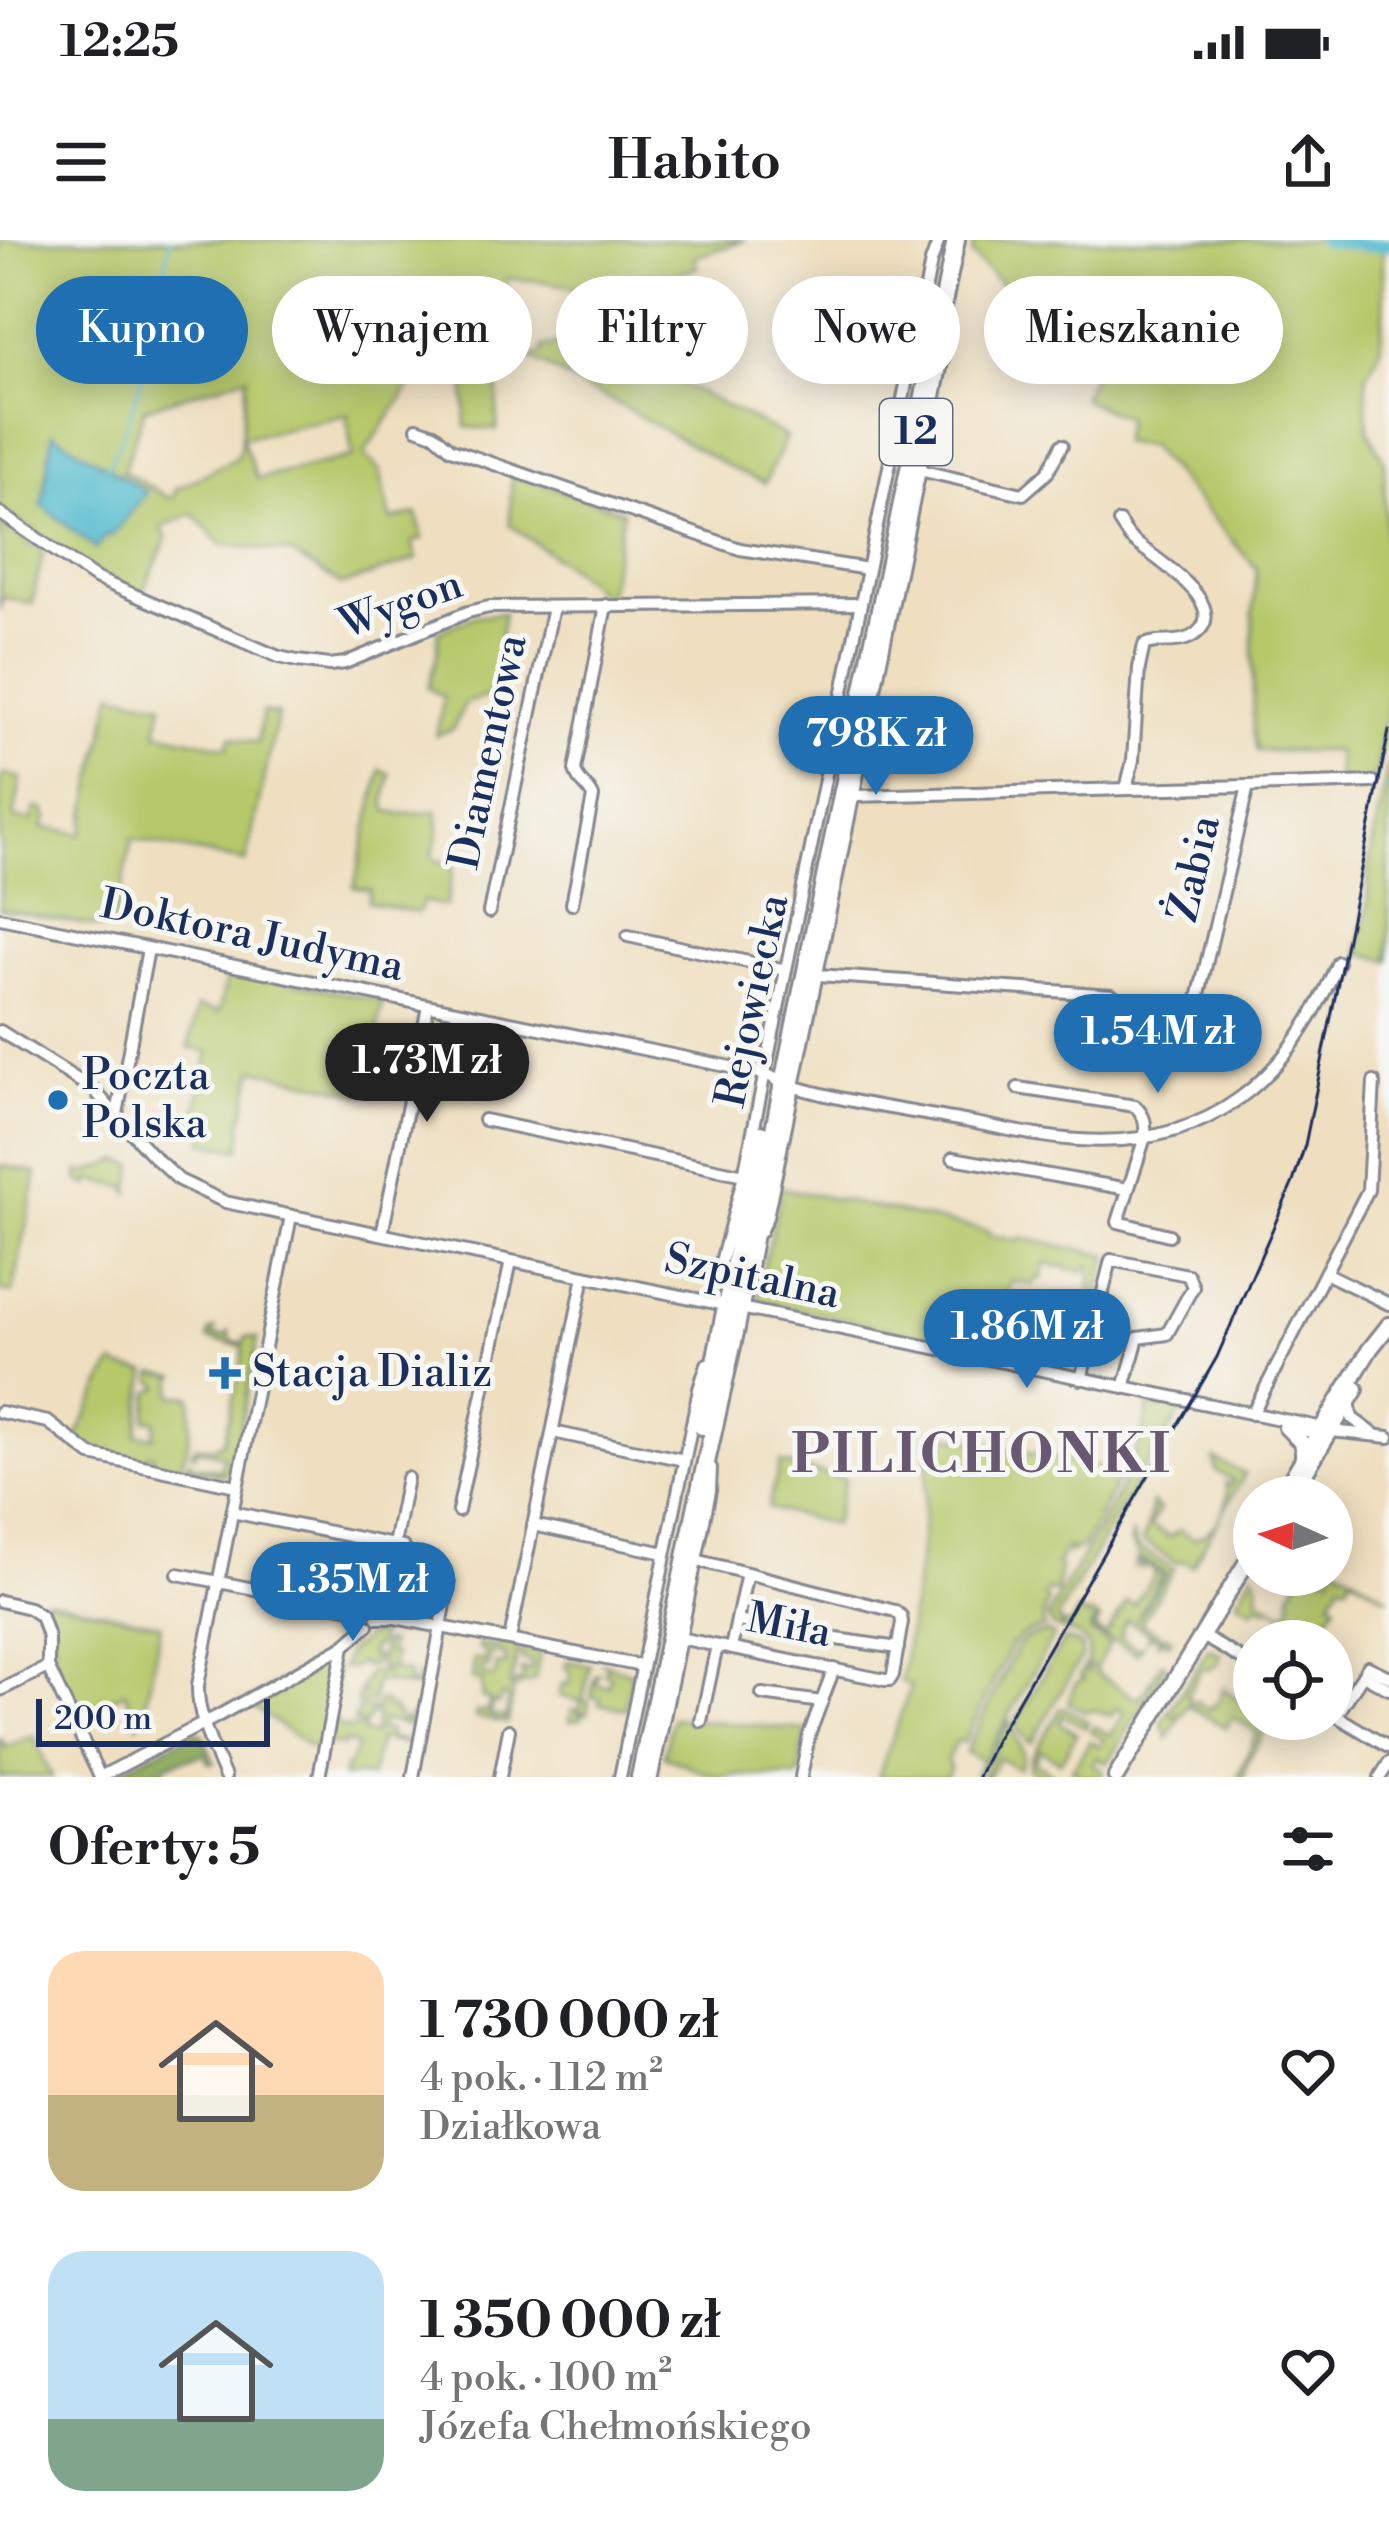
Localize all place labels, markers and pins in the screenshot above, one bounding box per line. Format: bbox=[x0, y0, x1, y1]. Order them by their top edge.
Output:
pin: 798K zł bbox=[765, 696, 987, 798]
pin: 1.54M zł bbox=[1034, 994, 1282, 1096]
pin: 1.73M zł bbox=[303, 1023, 551, 1125]
place label: Poczta Polska bbox=[82, 1050, 210, 1151]
marker: Poczta Polska bbox=[45, 1087, 71, 1113]
pin: 1.86M zł bbox=[903, 1289, 1151, 1391]
place label: Stacja Dializ bbox=[252, 1347, 492, 1401]
marker: Stacja Dializ bbox=[209, 1357, 241, 1389]
pin: 1.35M zł bbox=[229, 1542, 477, 1644]

